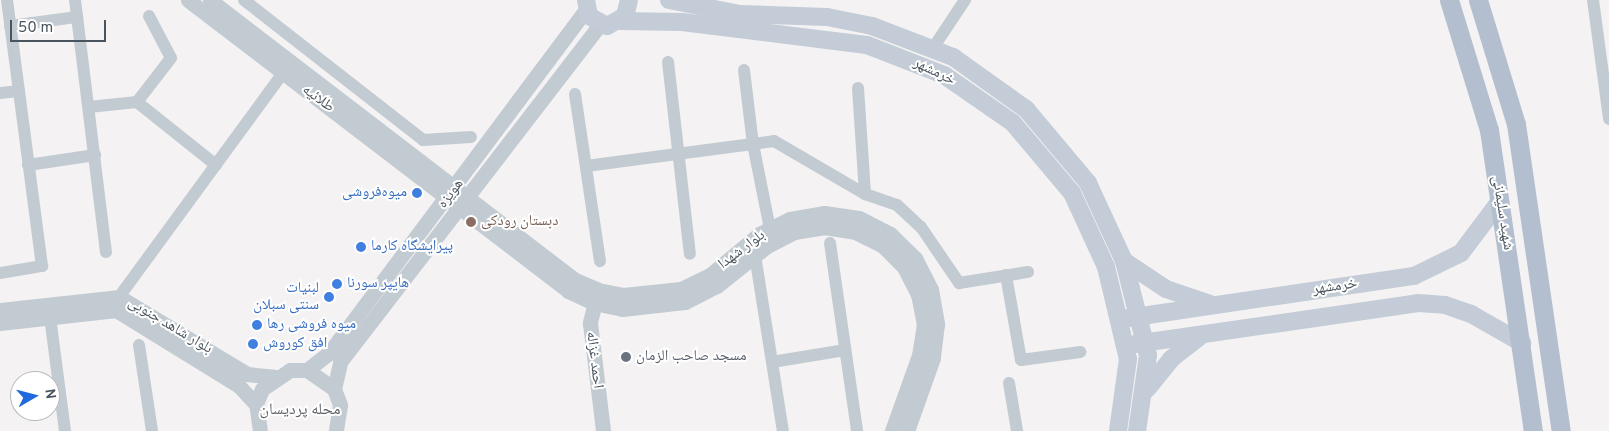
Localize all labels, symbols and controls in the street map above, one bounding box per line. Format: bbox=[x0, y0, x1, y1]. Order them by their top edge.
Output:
scale bar bbox=[12, 10, 109, 42]
text: 50 m bbox=[18, 19, 53, 38]
street label: خرمشهر bbox=[910, 54, 958, 90]
street label: طلائیه bbox=[298, 81, 338, 117]
street label: شهید سلیمانی bbox=[1487, 175, 1517, 251]
street label: هویزه bbox=[434, 176, 468, 212]
place label: میوه‌فروشی bbox=[342, 184, 407, 202]
marker: میوه‌فروشی bbox=[411, 187, 423, 199]
place label: دبستان رودکی bbox=[481, 213, 558, 231]
marker: دبستان رودکی bbox=[465, 216, 477, 228]
street label: بلوار شهدا bbox=[715, 227, 769, 273]
place label: پیرایشگاه کارما bbox=[371, 238, 453, 256]
marker: پیرایشگاه کارما bbox=[355, 241, 367, 253]
place label: هایپر سورنا bbox=[347, 275, 409, 293]
street label: خرمشهر bbox=[1312, 275, 1358, 299]
marker: هایپر سورنا bbox=[331, 278, 343, 290]
place label: لبنیات سنتی سبلان bbox=[253, 279, 319, 314]
marker: لبنیات سنتی سبلان bbox=[323, 291, 335, 303]
street label: بلوار شاهد جنوبی bbox=[125, 294, 215, 358]
place label: میوه فروشی رها bbox=[267, 316, 356, 334]
marker: میوه فروشی رها bbox=[251, 319, 263, 331]
street label: احمد غزاله bbox=[582, 331, 606, 389]
place label: افق کوروش bbox=[263, 335, 327, 353]
marker: افق کوروش bbox=[247, 338, 259, 350]
place label: مسجد صاحب الزمان bbox=[636, 348, 747, 366]
marker: مسجد صاحب الزمان bbox=[620, 351, 632, 363]
north arrow bbox=[10, 371, 60, 421]
text: N bbox=[40, 388, 58, 400]
district label: محله پردیسان bbox=[260, 400, 340, 420]

